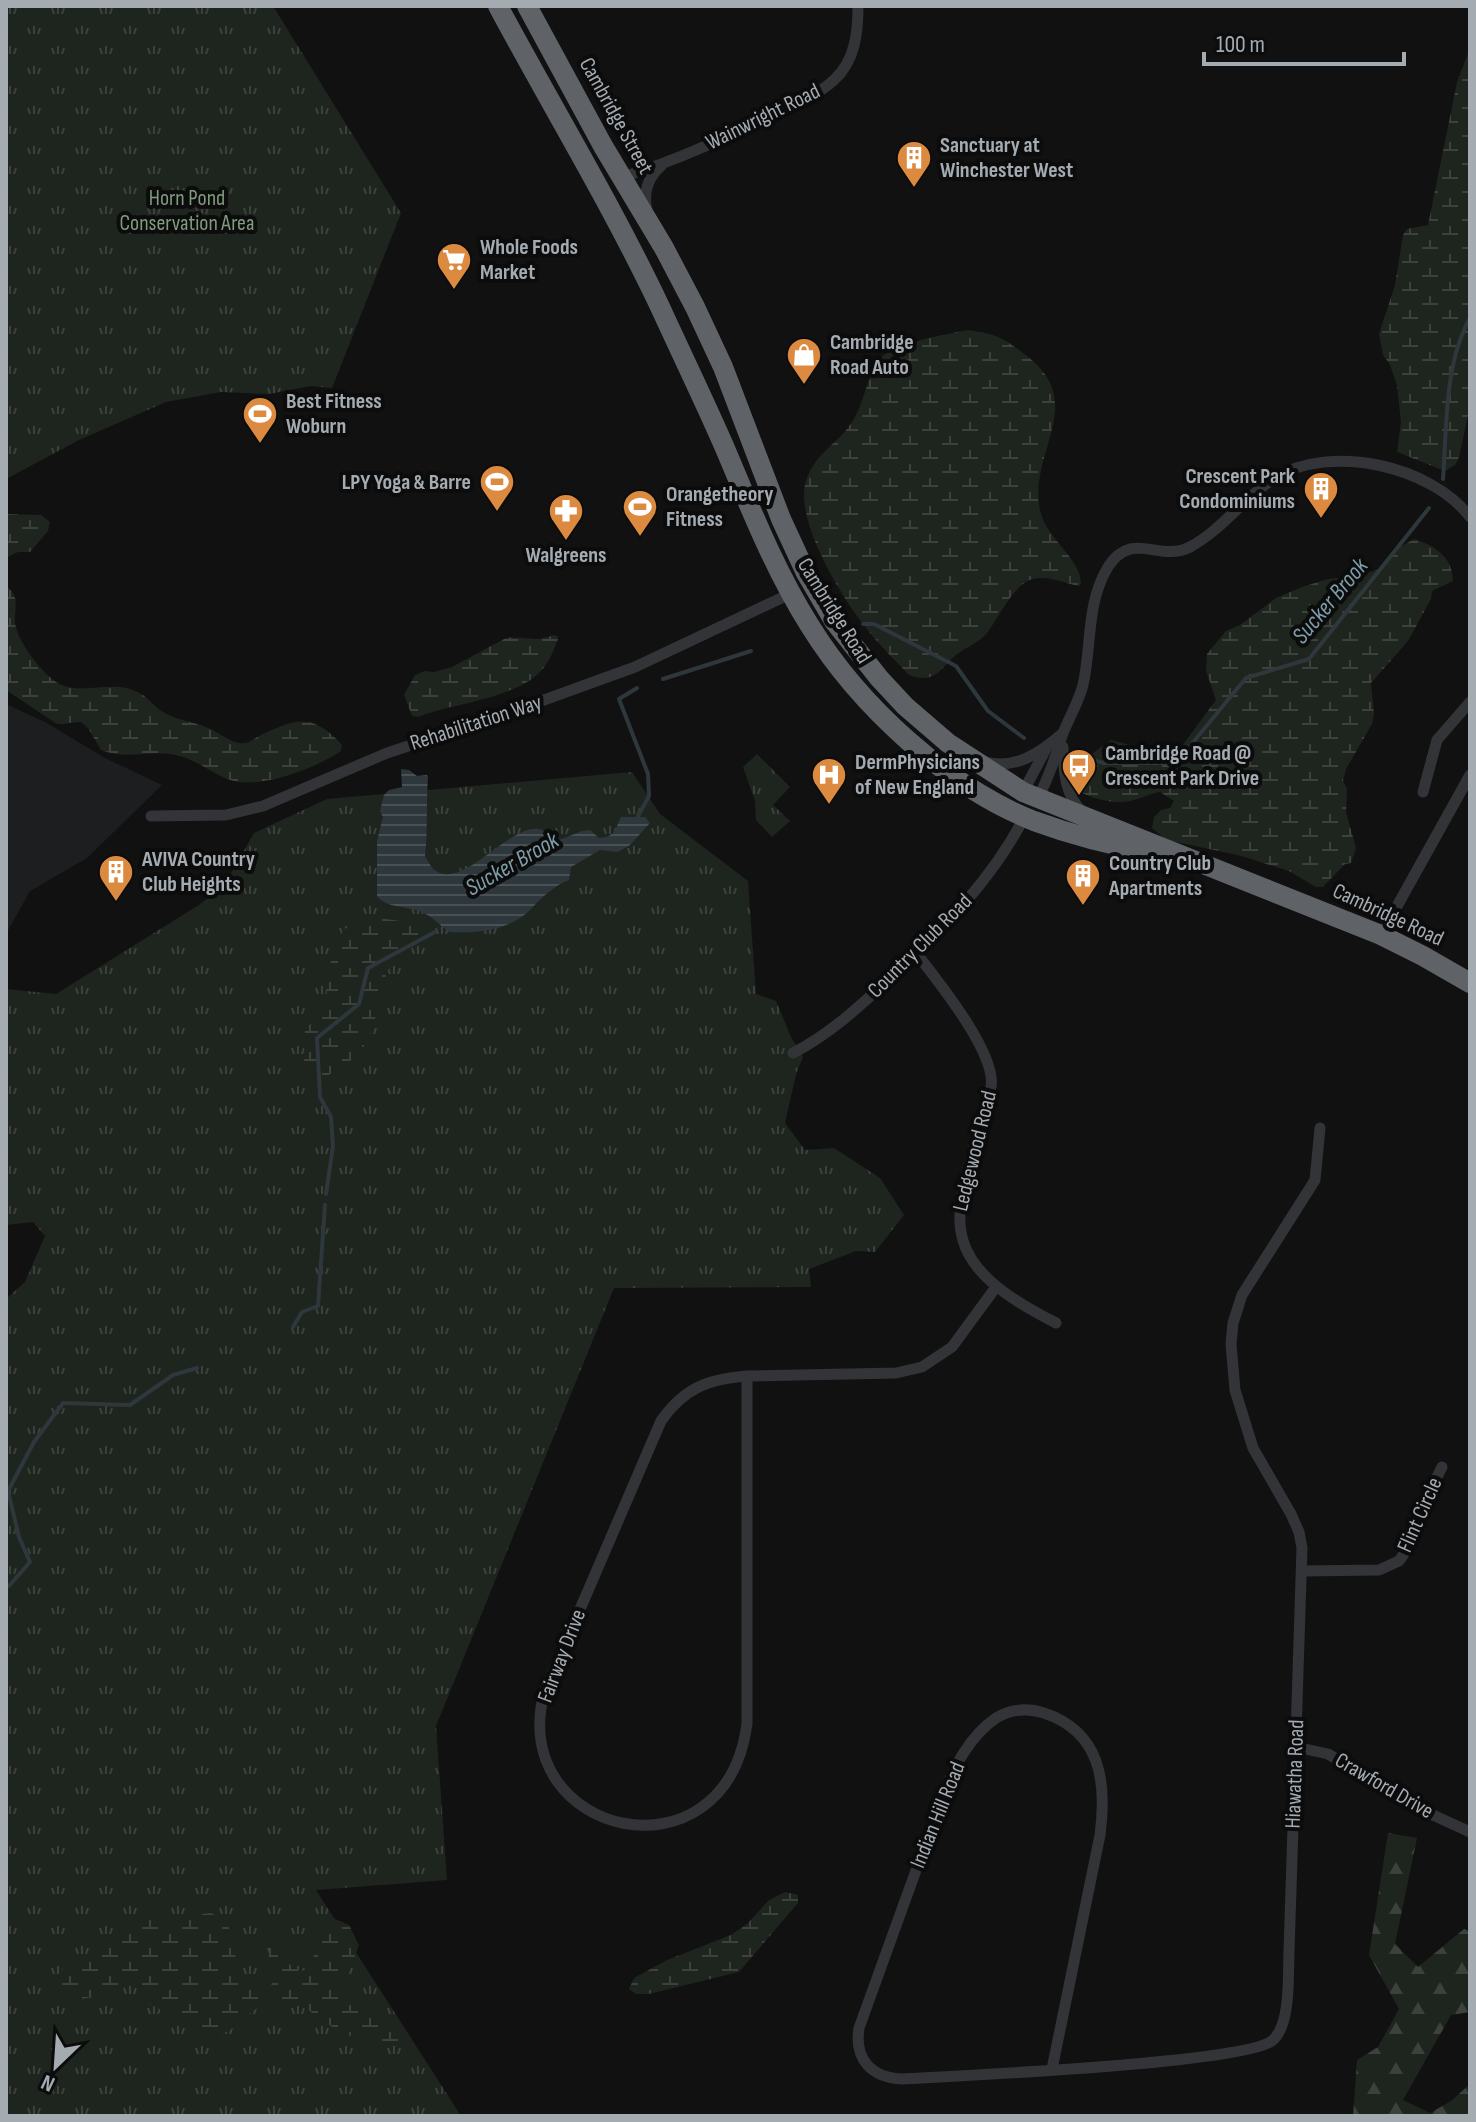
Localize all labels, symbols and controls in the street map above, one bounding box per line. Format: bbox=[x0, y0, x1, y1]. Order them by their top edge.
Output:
scale bar bbox=[1204, 16, 1404, 66]
text: 100 m bbox=[1216, 30, 1265, 59]
street label: Cambridge Street bbox=[573, 53, 659, 179]
street label: Wainwright Road bbox=[702, 78, 824, 156]
place label: Sanctuary at Winchester West bbox=[940, 132, 1073, 184]
building icon: Sanctuary at Winchester West bbox=[895, 139, 933, 189]
park label: Horn Pond Conservation Area bbox=[120, 185, 254, 237]
place label: Whole Foods Market bbox=[480, 234, 578, 286]
supermarket icon: Whole Foods Market bbox=[435, 241, 473, 291]
place label: Cambridge Road Auto bbox=[830, 329, 914, 381]
shop icon: Cambridge Road Auto bbox=[785, 336, 823, 386]
place label: Best Fitness Woburn bbox=[286, 388, 382, 440]
sports icon: Best Fitness Woburn bbox=[241, 395, 279, 445]
sports icon: LPY Yoga & Barre bbox=[478, 463, 516, 513]
place label: Crescent Park Condominiums bbox=[1179, 463, 1296, 515]
place label: LPY Yoga & Barre bbox=[342, 469, 471, 496]
building icon: Crescent Park Condominiums bbox=[1302, 470, 1340, 520]
place label: Orangetheory Fitness bbox=[666, 481, 773, 533]
sports icon: Orangetheory Fitness bbox=[621, 488, 659, 538]
pharmacy icon: Walgreens bbox=[547, 492, 585, 542]
place label: Walgreens bbox=[525, 542, 607, 569]
water label: Sucker Brook bbox=[1286, 551, 1375, 650]
street label: Cambridge Road bbox=[791, 553, 877, 669]
street label: Rehabilitation Way bbox=[407, 689, 546, 757]
place label: Cambridge Road @ Crescent Park Drive bbox=[1105, 740, 1259, 792]
bus stop icon: Cambridge Road @ Crescent Park Drive bbox=[1060, 747, 1098, 797]
place label: DermPhysicians of New England bbox=[855, 749, 980, 801]
hospital icon: DermPhysicians of New England bbox=[810, 756, 848, 806]
water label: Sucker Brook bbox=[460, 825, 565, 902]
place label: AVIVA Country Club Heights bbox=[141, 846, 255, 898]
place label: Country Club Apartments bbox=[1108, 850, 1211, 902]
building icon: AVIVA Country Club Heights bbox=[97, 853, 135, 903]
building icon: Country Club Apartments bbox=[1064, 857, 1102, 907]
street label: Cambridge Road bbox=[1328, 878, 1448, 952]
street label: Country Club Road bbox=[862, 888, 978, 1004]
street label: Ledgewood Road bbox=[947, 1088, 1003, 1214]
street label: Flint Circle bbox=[1392, 1473, 1448, 1557]
street label: Fairway Drive bbox=[532, 1605, 592, 1707]
street label: Hiawatha Road bbox=[1280, 1719, 1310, 1829]
street label: Crawford Drive bbox=[1330, 1747, 1438, 1825]
street label: Indian Hill Road bbox=[904, 1758, 972, 1872]
north arrow bbox=[16, 2026, 96, 2106]
text: N bbox=[37, 2068, 59, 2097]

